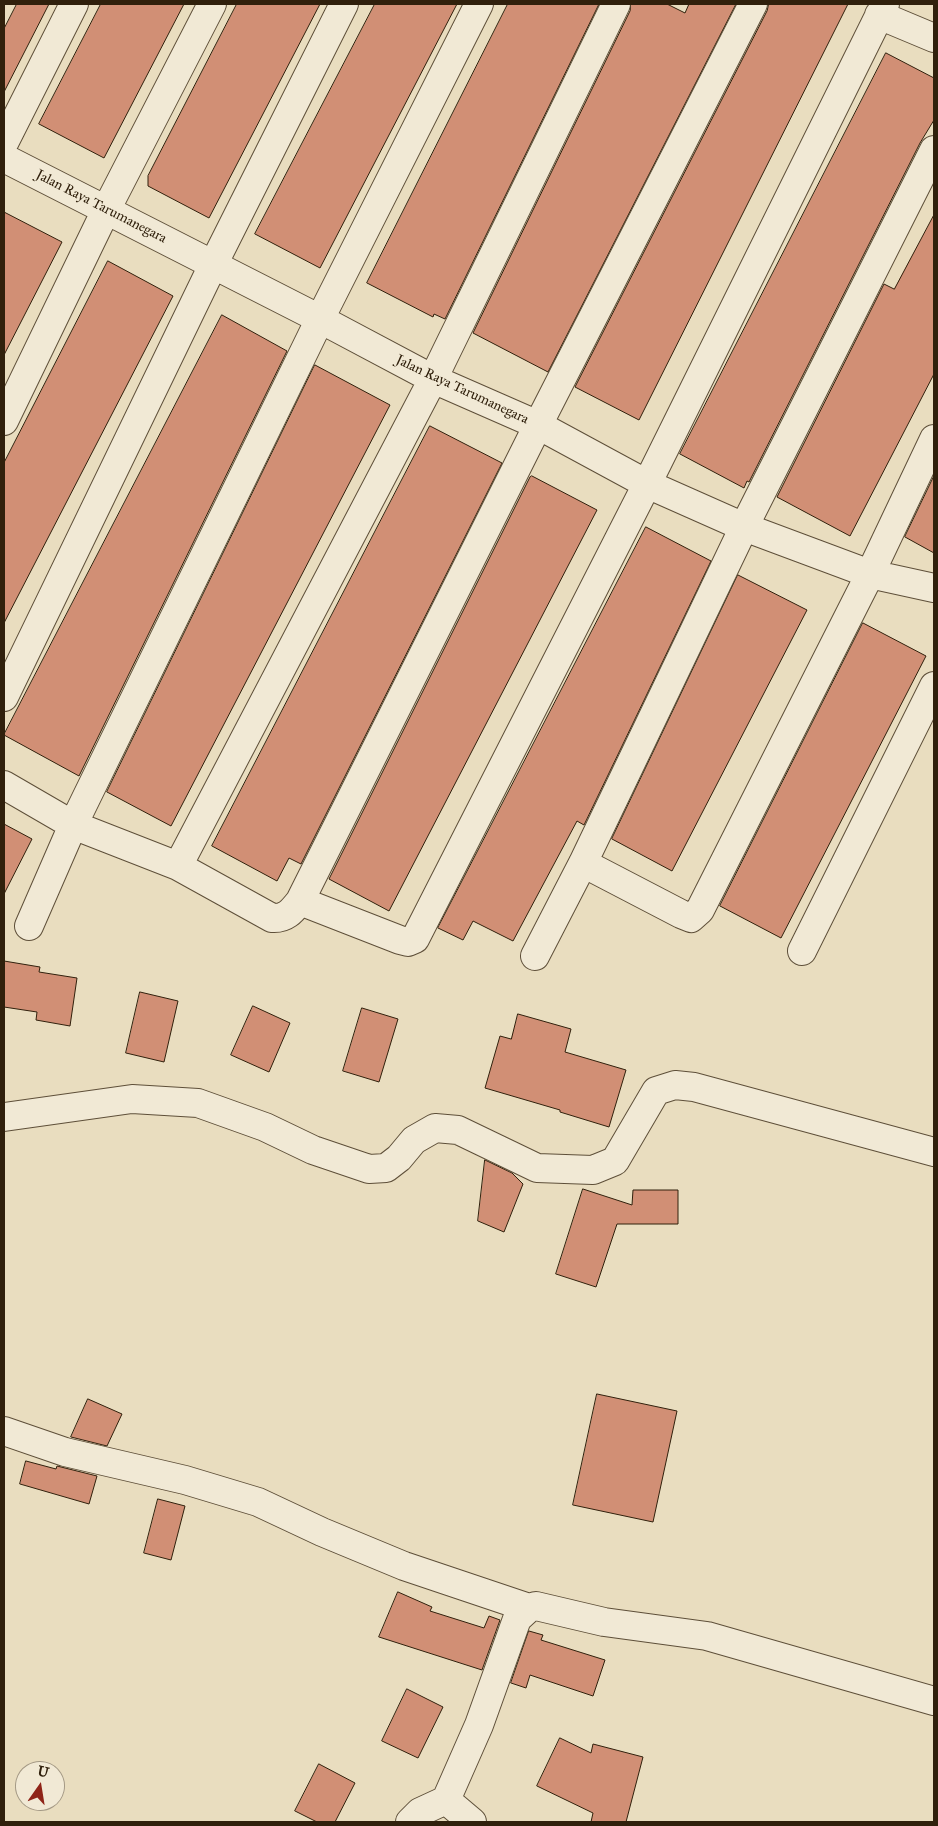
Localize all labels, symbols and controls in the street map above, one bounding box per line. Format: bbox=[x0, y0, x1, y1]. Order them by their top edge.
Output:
street label: Jalan Raya Tarumanegara bbox=[33, 167, 169, 247]
street label: Jalan Raya Tarumanegara bbox=[393, 352, 531, 428]
north arrow bbox=[15, 1761, 65, 1811]
text: U bbox=[36, 1762, 51, 1781]

